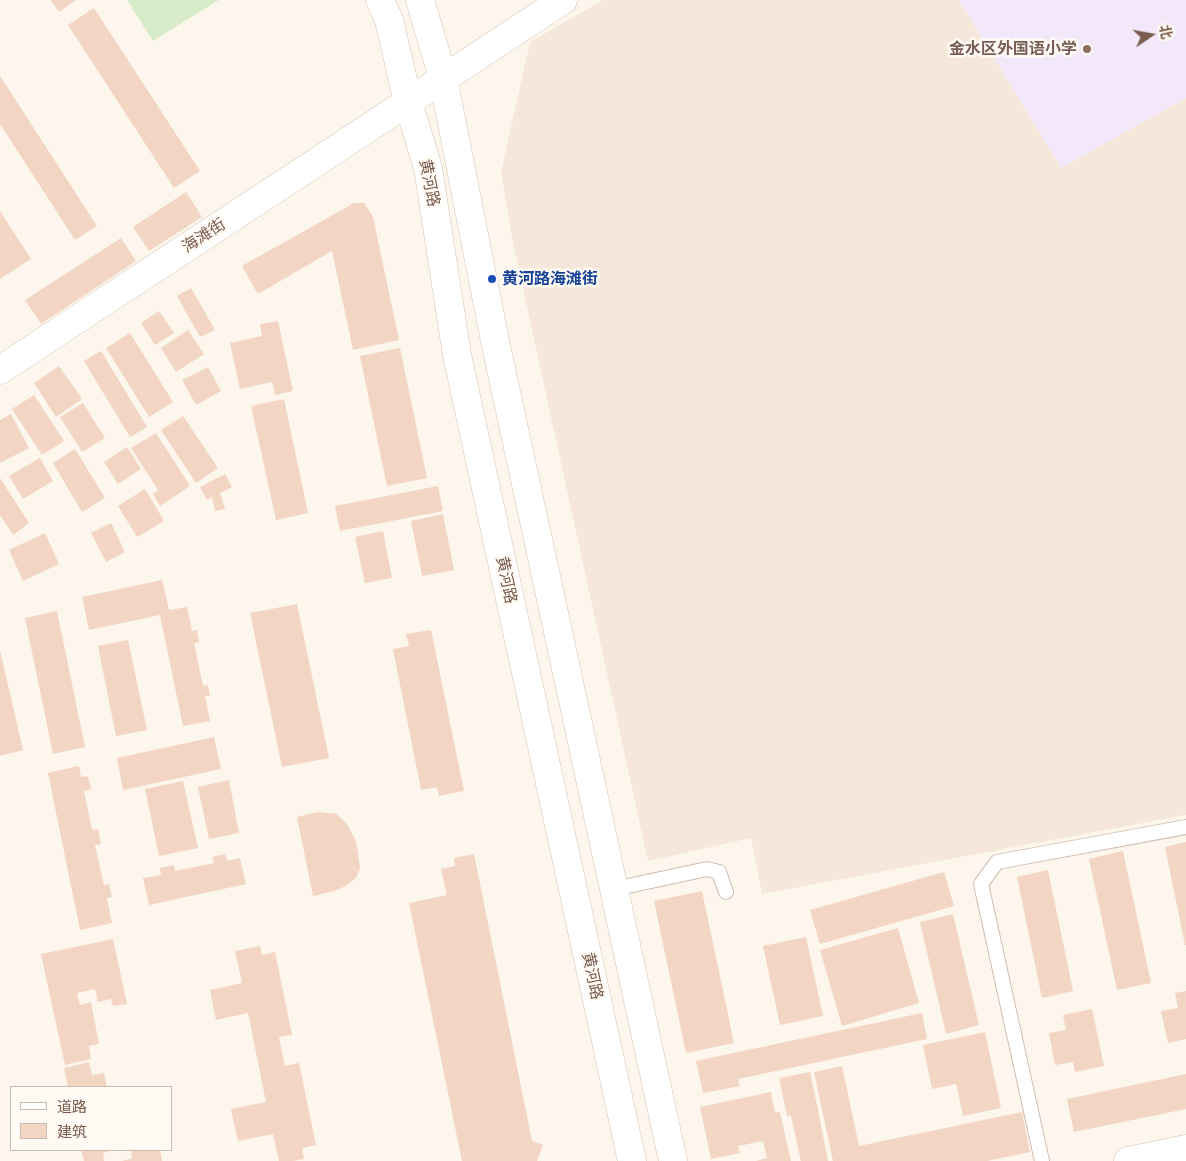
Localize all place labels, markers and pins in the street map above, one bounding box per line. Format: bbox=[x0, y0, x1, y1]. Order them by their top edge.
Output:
place label: 金水区外国语小学 bbox=[949, 39, 1077, 59]
marker: 金水区外国语小学 bbox=[1081, 43, 1093, 55]
place label: 黄河路海滩街 bbox=[502, 269, 598, 289]
marker: 黄河路海滩街 bbox=[486, 273, 498, 285]

